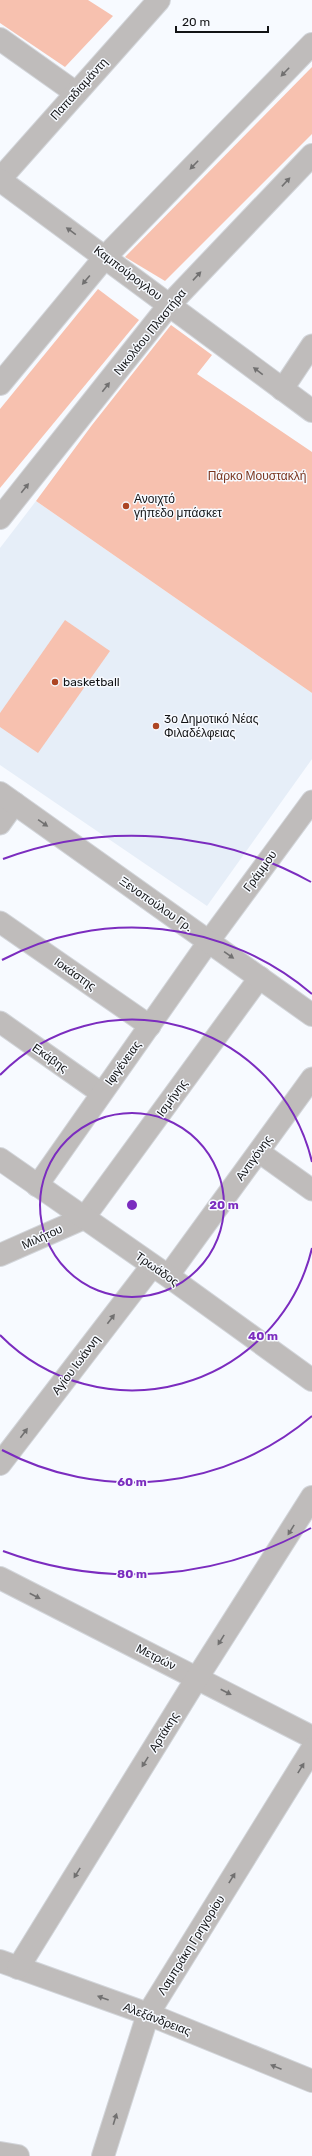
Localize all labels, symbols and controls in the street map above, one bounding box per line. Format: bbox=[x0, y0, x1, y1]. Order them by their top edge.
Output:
scale bar bbox=[176, 8, 268, 34]
text: 20 m bbox=[182, 15, 210, 29]
street label: Παπαδιαμάντη bbox=[48, 55, 110, 123]
one-way arrow bbox=[280, 67, 290, 77]
one-way arrow bbox=[189, 160, 199, 170]
one-way arrow bbox=[282, 177, 291, 187]
one-way arrow bbox=[66, 227, 77, 235]
street label: Καμπούρογλου bbox=[91, 243, 165, 303]
one-way arrow bbox=[192, 271, 202, 281]
one-way arrow bbox=[81, 275, 90, 286]
street label: Νικολάου Πλαστήρα bbox=[111, 286, 189, 378]
one-way arrow bbox=[253, 367, 264, 376]
one-way arrow bbox=[102, 381, 110, 392]
park label: Πάρκο Μουστακλή bbox=[208, 469, 306, 483]
one-way arrow bbox=[20, 483, 29, 494]
place label: Ανοιχτό γήπεδο μπάσκετ bbox=[134, 492, 222, 520]
marker: Ανοιχτό γήπεδο μπάσκετ bbox=[121, 501, 131, 511]
place label: basketball bbox=[63, 675, 120, 689]
marker: basketball bbox=[50, 677, 60, 687]
place label: 3ο Δημοτικό Νέας Φιλαδέλφειας bbox=[164, 712, 259, 740]
marker: 3ο Δημοτικό Νέας Φιλαδέλφειας bbox=[151, 721, 161, 731]
one-way arrow bbox=[38, 819, 49, 827]
street label: Γράμμου bbox=[240, 848, 280, 894]
street label: Ξενoπούλου Γρ. bbox=[117, 874, 195, 934]
one-way arrow bbox=[224, 951, 234, 959]
street label: Ιοκάστης bbox=[52, 955, 99, 993]
street label: Ιφιγένειας bbox=[102, 1038, 144, 1088]
street label: Εκάβης bbox=[30, 1041, 71, 1075]
street label: Ισμήνης bbox=[154, 1076, 190, 1119]
street label: Αντιγόνης bbox=[233, 1133, 275, 1183]
centre of rings bbox=[125, 1198, 139, 1212]
text: 20 m bbox=[209, 1198, 239, 1212]
street label: Μιλήτου bbox=[19, 1222, 65, 1252]
street label: Τρωάδος bbox=[133, 1249, 182, 1289]
one-way arrow bbox=[107, 1314, 116, 1325]
text: 40 m bbox=[248, 1329, 278, 1343]
street label: Αγίου Ιωάννη bbox=[49, 1332, 103, 1398]
one-way arrow bbox=[19, 1428, 28, 1439]
text: 60 m bbox=[117, 1475, 147, 1489]
one-way arrow bbox=[287, 1525, 295, 1535]
text: 80 m bbox=[117, 1567, 147, 1581]
one-way arrow bbox=[29, 1593, 41, 1599]
one-way arrow bbox=[218, 1634, 225, 1646]
street label: Μετρών bbox=[134, 1641, 178, 1673]
one-way arrow bbox=[220, 1689, 232, 1696]
street label: Αρτάκης bbox=[146, 1709, 182, 1755]
one-way arrow bbox=[141, 1757, 149, 1767]
one-way arrow bbox=[297, 1762, 304, 1774]
one-way arrow bbox=[73, 1867, 80, 1879]
one-way arrow bbox=[229, 1872, 236, 1884]
street label: Λαμπράκη Γρηγορίου bbox=[155, 1893, 227, 1997]
one-way arrow bbox=[97, 1995, 109, 2001]
street label: Αλεξάνδρειας bbox=[121, 2000, 193, 2038]
one-way arrow bbox=[269, 2063, 281, 2069]
one-way arrow bbox=[112, 2112, 118, 2124]

